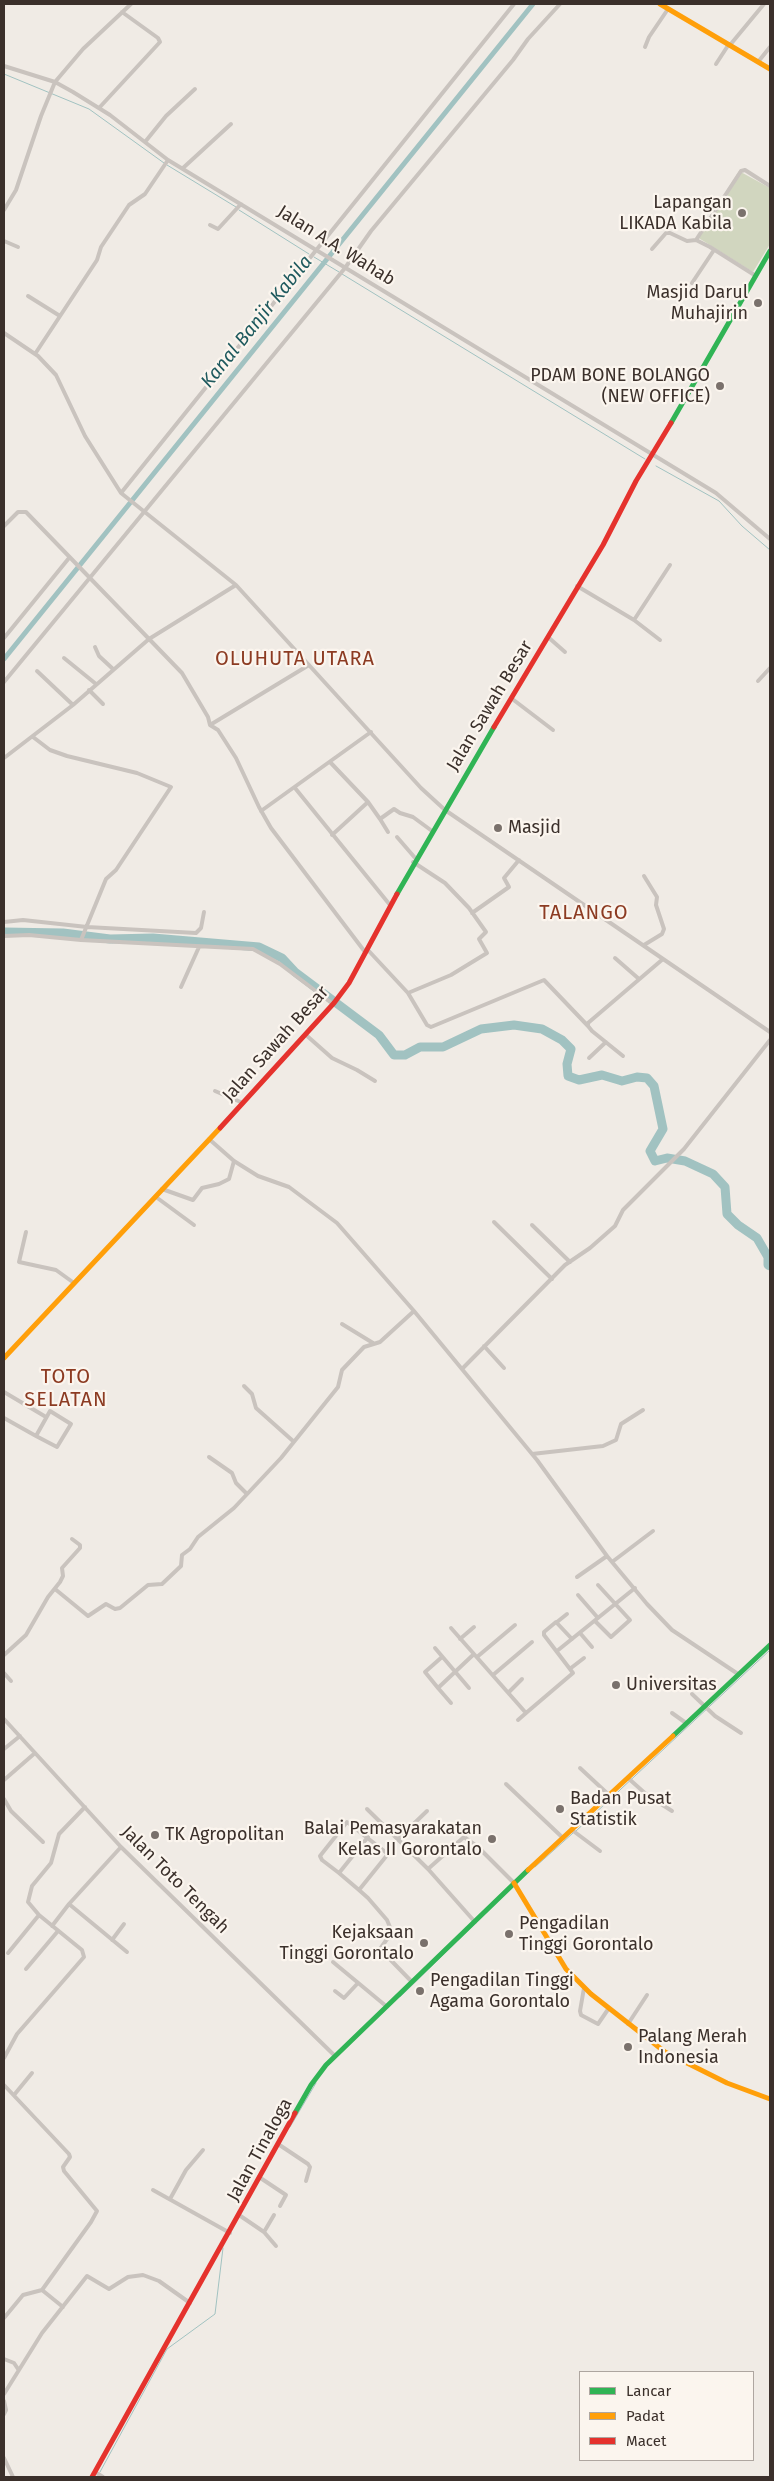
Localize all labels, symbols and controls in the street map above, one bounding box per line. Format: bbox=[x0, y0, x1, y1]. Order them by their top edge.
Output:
place label: Lapangan LIKADA Kabila bbox=[619, 192, 732, 234]
street label: Jalan A.A. Wahab bbox=[273, 201, 399, 291]
marker: Lapangan LIKADA Kabila bbox=[736, 207, 748, 219]
water label: Kanal Banjir Kabila bbox=[197, 251, 317, 393]
place label: Masjid Darul Muhajirin bbox=[646, 282, 748, 324]
marker: Masjid Darul Muhajirin bbox=[752, 297, 764, 309]
place label: PDAM BONE BOLANGO (NEW OFFICE) bbox=[530, 365, 710, 408]
marker: PDAM BONE BOLANGO (NEW OFFICE) bbox=[714, 380, 726, 392]
street label: Jalan Sawah Besar bbox=[443, 637, 537, 775]
district label: OLUHUTA UTARA bbox=[213, 647, 377, 671]
place label: Masjid bbox=[508, 817, 561, 839]
marker: Masjid bbox=[492, 822, 504, 834]
district label: TALANGO bbox=[538, 901, 630, 925]
street label: Jalan Sawah Besar bbox=[218, 982, 334, 1106]
district label: TOTO SELATAN bbox=[23, 1365, 109, 1412]
place label: Universitas bbox=[626, 1674, 717, 1696]
marker: Universitas bbox=[610, 1679, 622, 1691]
place label: Badan Pusat Statistik bbox=[570, 1788, 672, 1830]
marker: Badan Pusat Statistik bbox=[554, 1803, 566, 1815]
place label: Balai Pemasyarakatan Kelas II Gorontalo bbox=[304, 1818, 482, 1860]
street label: Jalan Toto Tengah bbox=[117, 1822, 233, 1938]
place label: TK Agropolitan bbox=[165, 1824, 285, 1846]
marker: TK Agropolitan bbox=[149, 1829, 161, 1841]
marker: Balai Pemasyarakatan Kelas II Gorontalo bbox=[486, 1833, 498, 1845]
place label: Pengadilan Tinggi Gorontalo bbox=[519, 1913, 654, 1956]
place label: Kejaksaan Tinggi Gorontalo bbox=[279, 1922, 414, 1965]
marker: Pengadilan Tinggi Gorontalo bbox=[503, 1928, 515, 1940]
marker: Kejaksaan Tinggi Gorontalo bbox=[418, 1937, 430, 1949]
place label: Pengadilan Tinggi Agama Gorontalo bbox=[430, 1970, 574, 2012]
marker: Pengadilan Tinggi Agama Gorontalo bbox=[414, 1985, 426, 1997]
place label: Palang Merah Indonesia bbox=[638, 2026, 747, 2068]
marker: Palang Merah Indonesia bbox=[622, 2041, 634, 2053]
street label: Jalan Tinaloga bbox=[223, 2095, 297, 2205]
legend bbox=[579, 2371, 754, 2461]
text: Lancar bbox=[626, 2382, 671, 2400]
text: Padat bbox=[626, 2407, 665, 2425]
text: Macet bbox=[626, 2432, 666, 2450]

